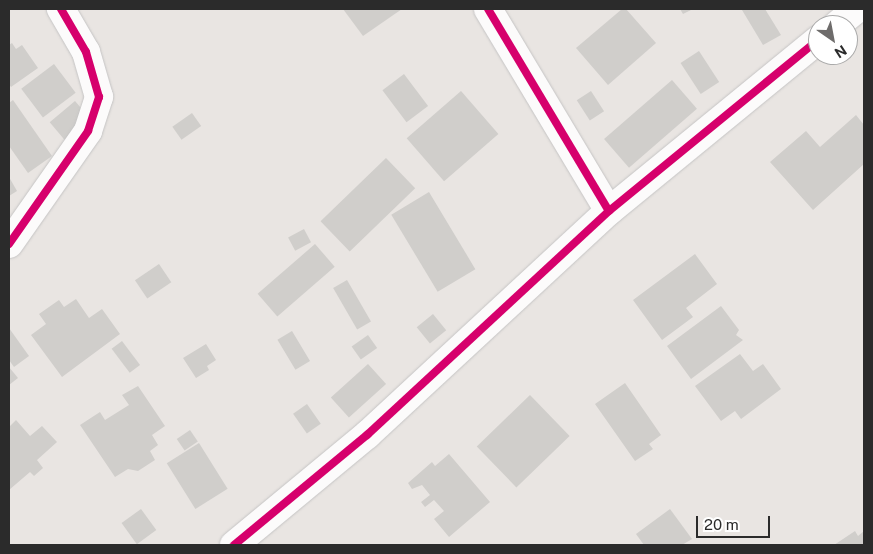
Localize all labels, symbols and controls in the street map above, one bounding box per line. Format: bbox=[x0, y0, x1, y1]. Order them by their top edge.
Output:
north arrow bbox=[808, 15, 858, 65]
text: N bbox=[832, 42, 850, 61]
scale bar bbox=[698, 506, 772, 538]
text: 20 m bbox=[704, 516, 739, 533]

